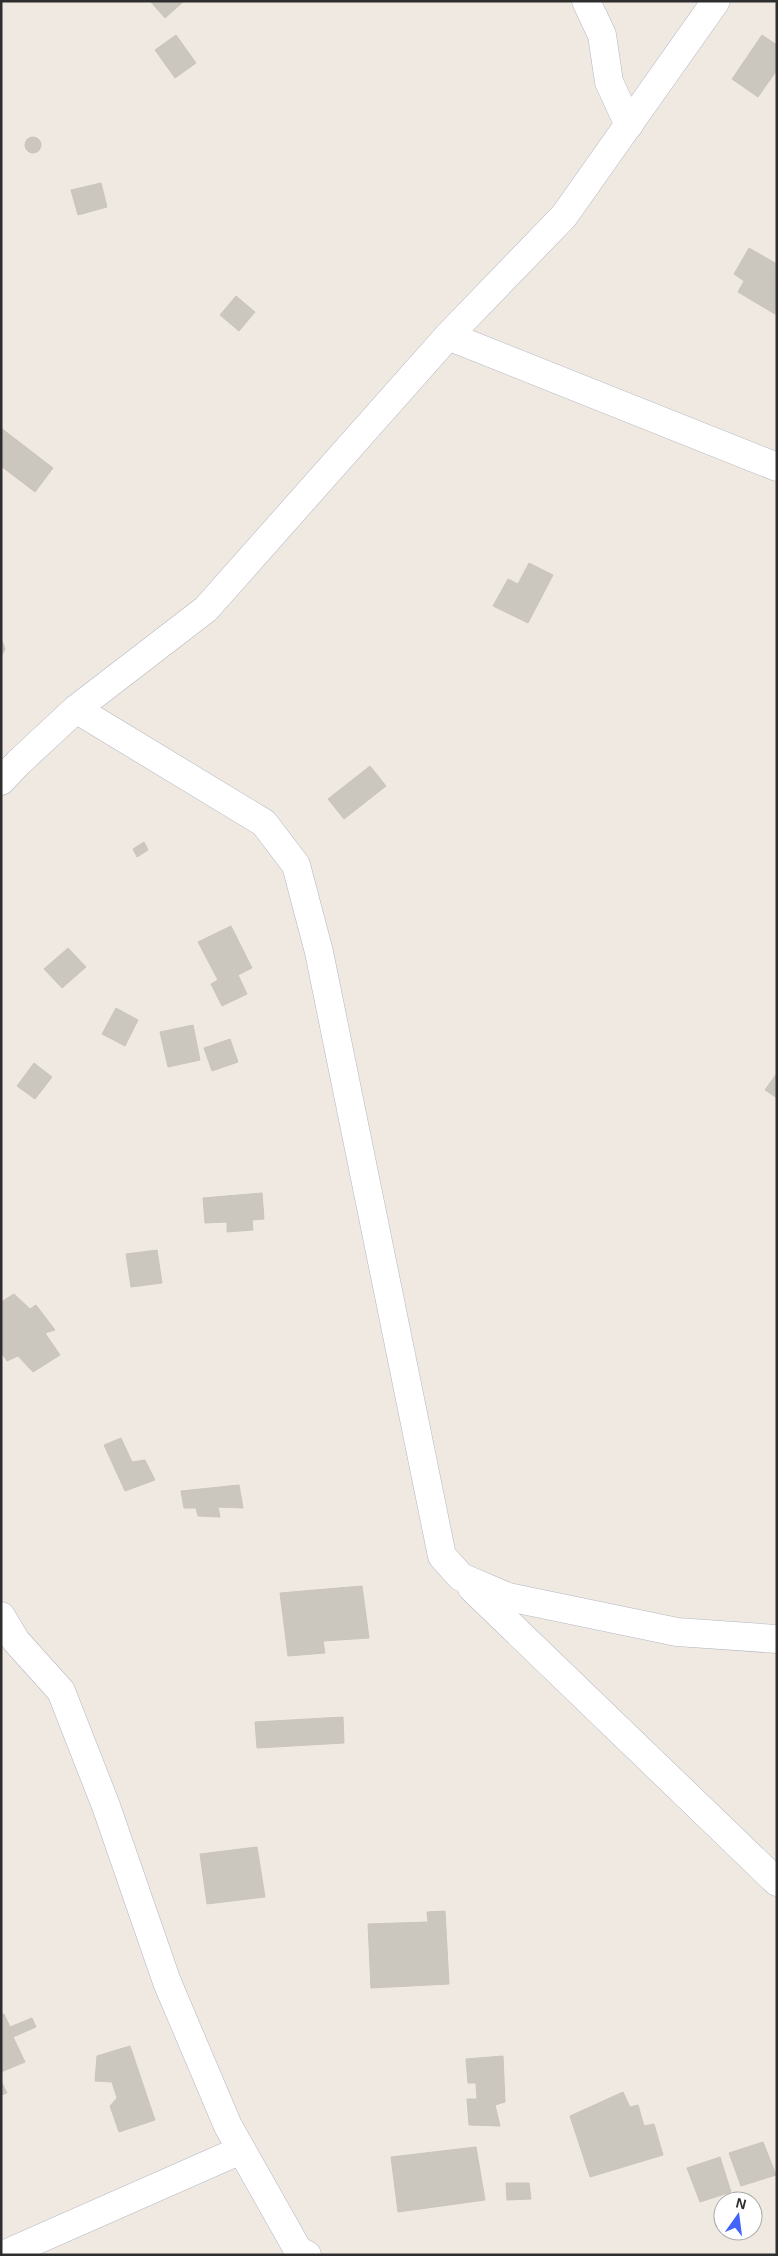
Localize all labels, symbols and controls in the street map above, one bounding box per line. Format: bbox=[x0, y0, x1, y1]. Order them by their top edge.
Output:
north arrow bbox=[713, 2191, 763, 2241]
text: N bbox=[734, 2194, 748, 2212]

